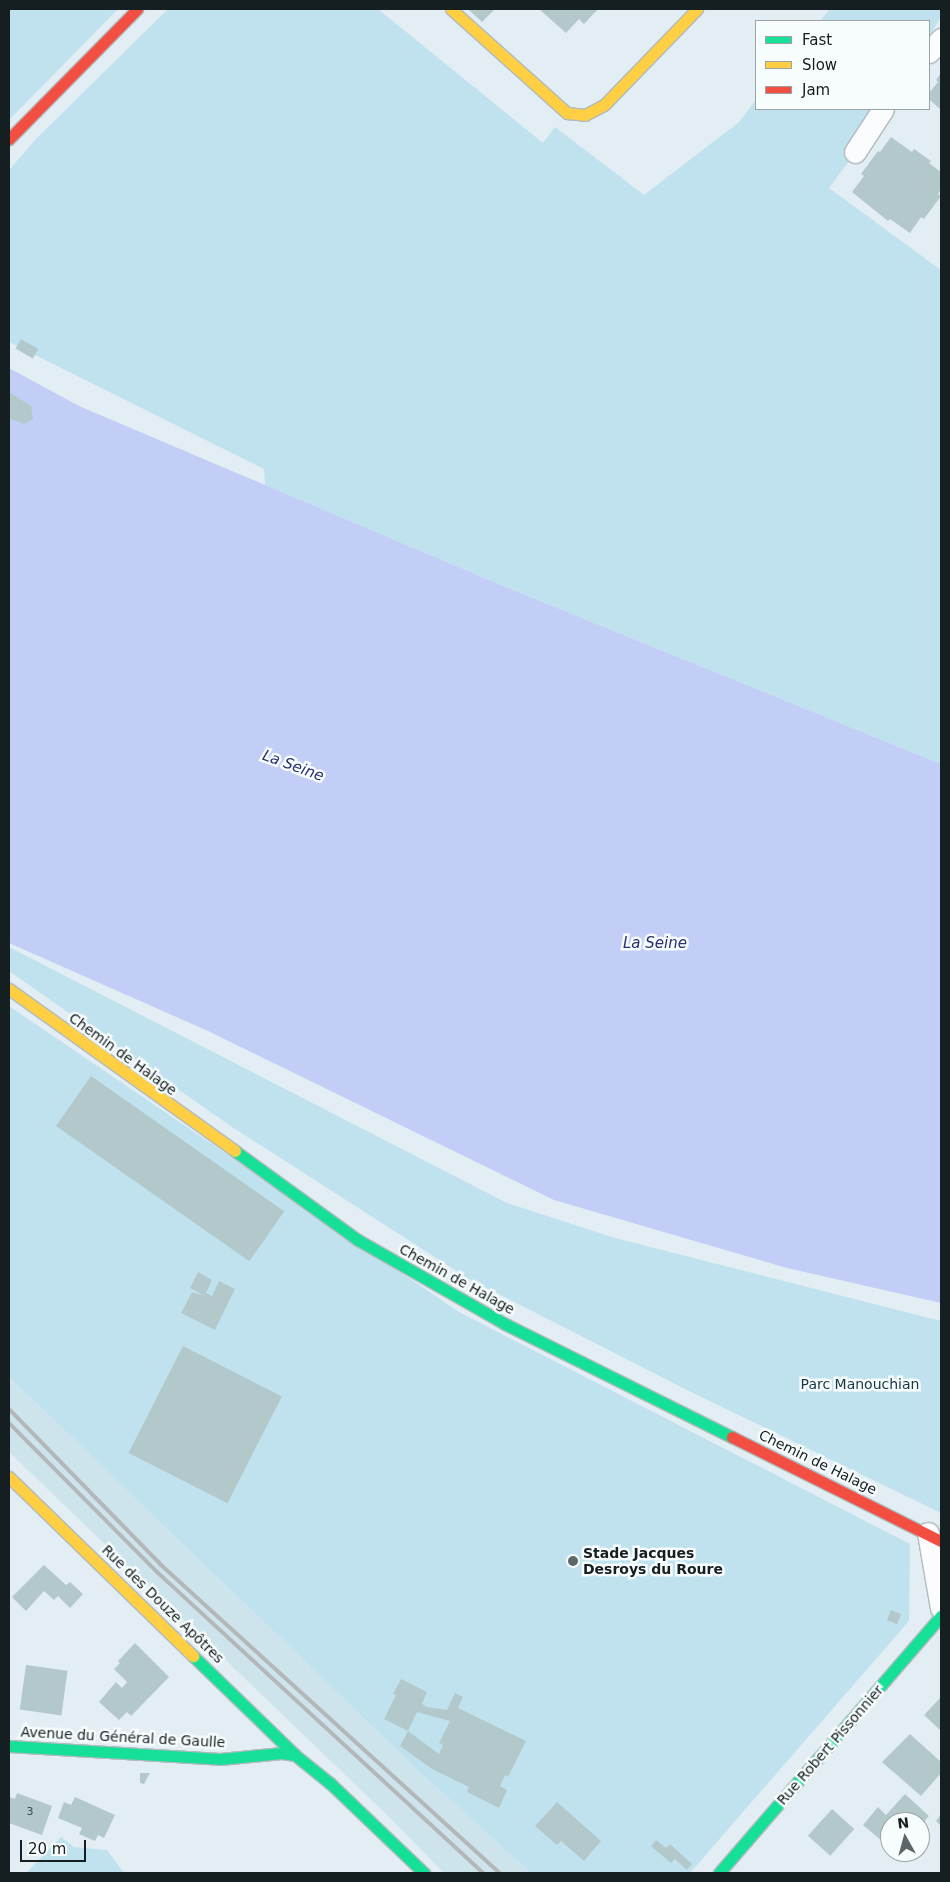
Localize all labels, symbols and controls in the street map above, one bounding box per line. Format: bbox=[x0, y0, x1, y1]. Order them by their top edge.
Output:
legend bbox=[755, 20, 930, 110]
text: Fast bbox=[802, 31, 832, 49]
text: Slow bbox=[802, 56, 837, 74]
text: Jam bbox=[802, 81, 830, 99]
water label: La Seine bbox=[260, 747, 326, 785]
water label: La Seine bbox=[623, 935, 687, 953]
street label: Chemin de Halage bbox=[66, 1009, 180, 1099]
street label: Chemin de Halage bbox=[396, 1240, 518, 1318]
park label: Parc Manouchian bbox=[801, 1376, 919, 1392]
street label: Chemin de Halage bbox=[756, 1426, 880, 1498]
street label: Rue des Douze Apôtres bbox=[99, 1541, 227, 1667]
place label: Stade Jacques Desroys du Roure bbox=[583, 1545, 723, 1578]
marker: Stade Jacques Desroys du Roure bbox=[567, 1555, 579, 1567]
street label: Rue Robert Pissonnier bbox=[773, 1682, 887, 1808]
street label: Avenue du Général de Gaulle bbox=[20, 1723, 226, 1751]
house number: 3 bbox=[27, 1805, 33, 1819]
north arrow bbox=[880, 1812, 930, 1862]
text: N bbox=[897, 1814, 910, 1832]
scale bar bbox=[22, 1830, 89, 1862]
text: 20 m bbox=[28, 1840, 66, 1858]

